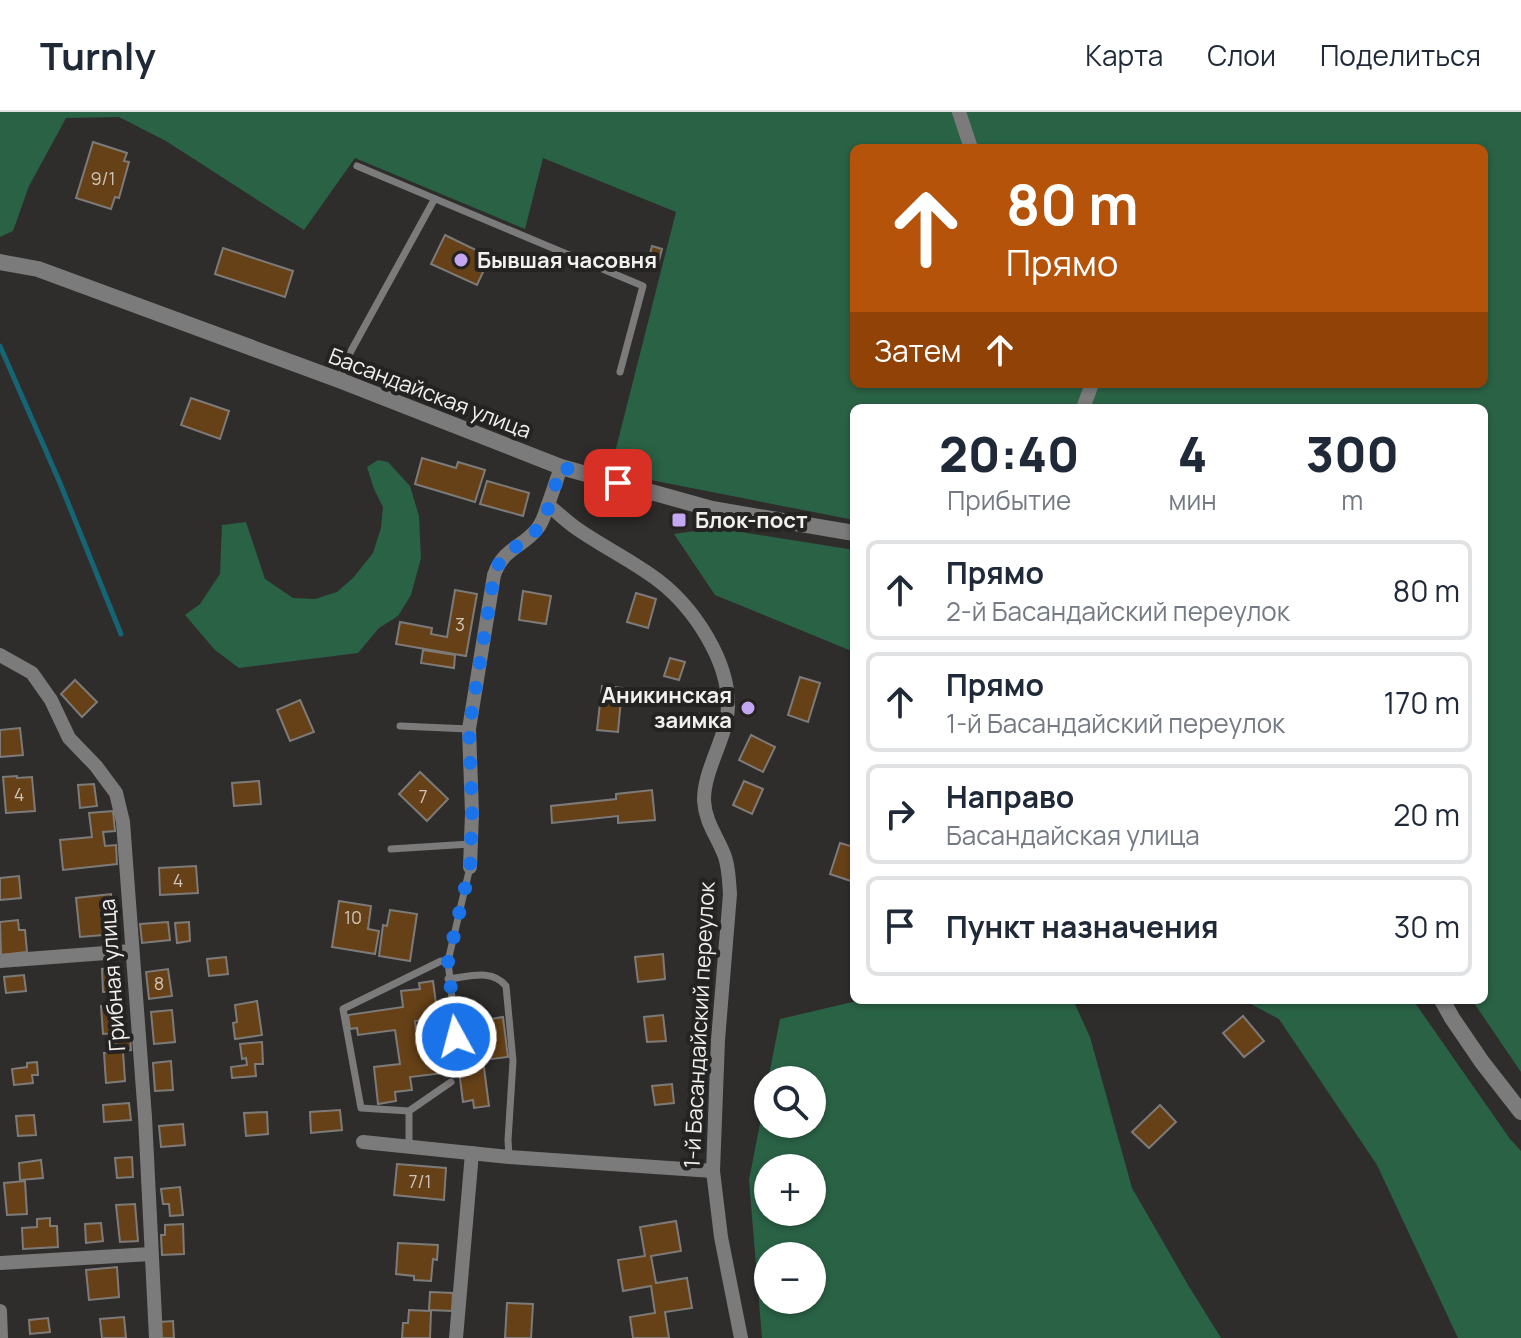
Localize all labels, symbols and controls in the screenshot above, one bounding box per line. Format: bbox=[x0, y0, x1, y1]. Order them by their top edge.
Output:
text: Turnly bbox=[40, 29, 156, 81]
text: Карта bbox=[1085, 36, 1163, 74]
text: Слои bbox=[1207, 36, 1276, 74]
text: Поделиться bbox=[1320, 36, 1481, 74]
text: 80 m bbox=[1006, 165, 1139, 242]
house number: 9/1 bbox=[90, 166, 116, 190]
icon: ahead bbox=[874, 176, 978, 280]
text: Прямо bbox=[1006, 238, 1118, 287]
place label: Бывшая часовня bbox=[477, 245, 657, 275]
marker: Бывшая часовня bbox=[452, 251, 470, 269]
icon: ahead bbox=[978, 328, 1022, 372]
text: Затем bbox=[874, 330, 962, 371]
street label: Басандайская улица bbox=[324, 341, 536, 445]
text: 20:40 bbox=[939, 421, 1079, 486]
text: 4 bbox=[1178, 421, 1207, 486]
text: 300 bbox=[1306, 421, 1399, 486]
pin bbox=[584, 449, 652, 517]
icon: arrive bbox=[596, 461, 640, 505]
text: Прибытие bbox=[947, 482, 1071, 518]
text: мин bbox=[1169, 482, 1217, 518]
text: m bbox=[1341, 482, 1363, 518]
place label: Блок-пост bbox=[695, 505, 808, 535]
marker: Блок-пост bbox=[670, 511, 688, 529]
text: Прямо bbox=[946, 552, 1044, 593]
icon: ahead bbox=[878, 568, 922, 612]
text: 80 m bbox=[1393, 570, 1460, 611]
text: 2-й Басандайский переулок bbox=[946, 593, 1290, 629]
house number: 3 bbox=[455, 612, 465, 636]
text: Прямо bbox=[946, 664, 1044, 705]
place label: Аникинская заимка bbox=[601, 680, 732, 735]
icon: ahead bbox=[878, 680, 922, 724]
text: 170 m bbox=[1383, 682, 1460, 723]
marker: Аникинская заимка bbox=[739, 699, 757, 717]
text: 1-й Басандайский переулок bbox=[946, 705, 1285, 741]
text: Направо bbox=[946, 776, 1074, 817]
house number: 4 bbox=[14, 782, 24, 806]
house number: 7 bbox=[418, 784, 428, 808]
icon: right bbox=[878, 792, 922, 836]
text: 20 m bbox=[1393, 794, 1460, 835]
text: Басандайская улица bbox=[946, 817, 1200, 853]
house number: 4 bbox=[173, 868, 183, 892]
street label: 1-й Басандайский переулок bbox=[677, 880, 722, 1169]
street label: Грибная улица bbox=[92, 898, 132, 1052]
icon: arrive bbox=[878, 904, 922, 948]
house number: 10 bbox=[344, 905, 362, 929]
text: Пункт назначения bbox=[946, 906, 1219, 947]
text: 30 m bbox=[1394, 906, 1460, 947]
house number: 8 bbox=[154, 971, 164, 995]
position arrow bbox=[414, 995, 498, 1079]
map controls bbox=[754, 1066, 826, 1314]
button: search bbox=[754, 1066, 826, 1138]
button: + bbox=[754, 1154, 826, 1226]
house number: 7/1 bbox=[408, 1169, 432, 1193]
button: − bbox=[754, 1242, 826, 1314]

